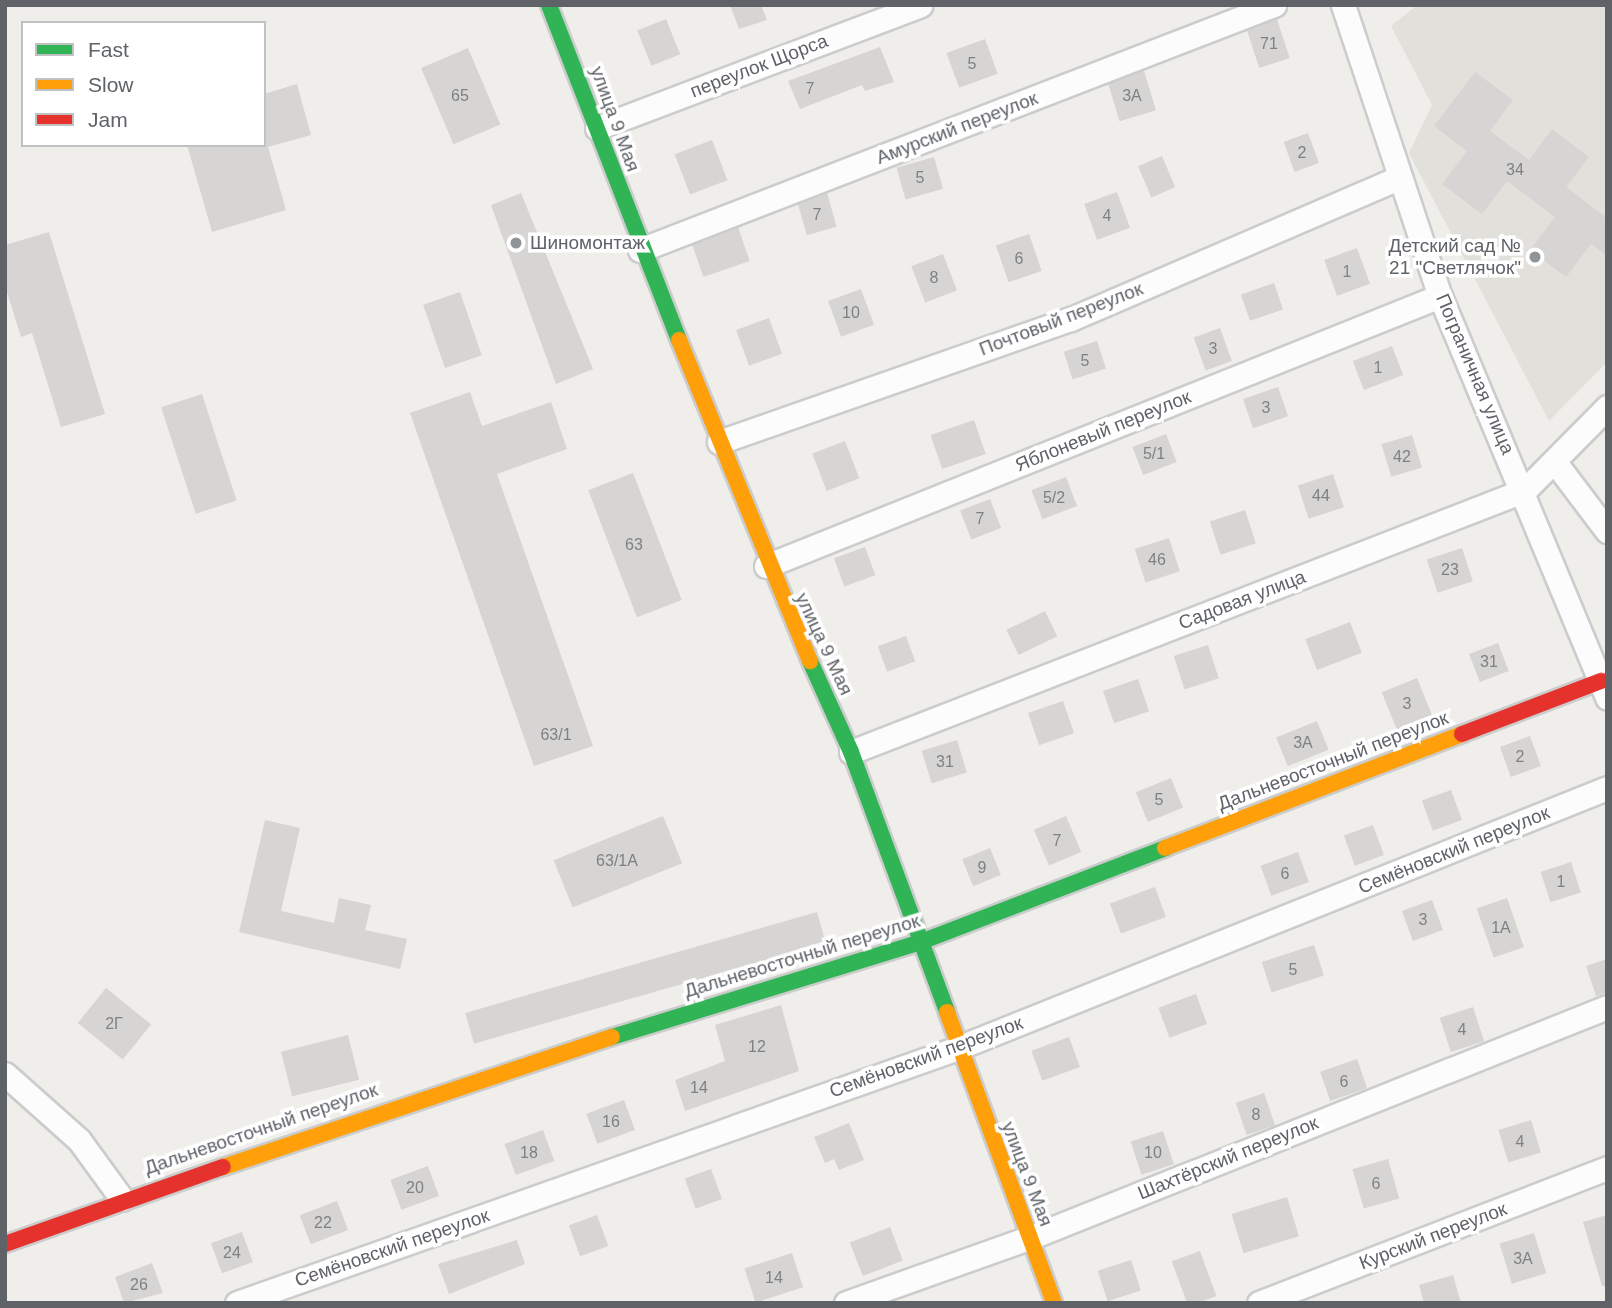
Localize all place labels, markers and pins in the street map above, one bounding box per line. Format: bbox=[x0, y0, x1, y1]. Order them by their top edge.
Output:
place label: Шиномонтаж bbox=[530, 232, 645, 254]
marker: Шиномонтаж bbox=[508, 235, 524, 251]
place label: Детский сад № 21 "Светлячок" bbox=[1389, 235, 1521, 279]
marker: Детский сад № 21 "Светлячок" bbox=[1527, 249, 1543, 265]

